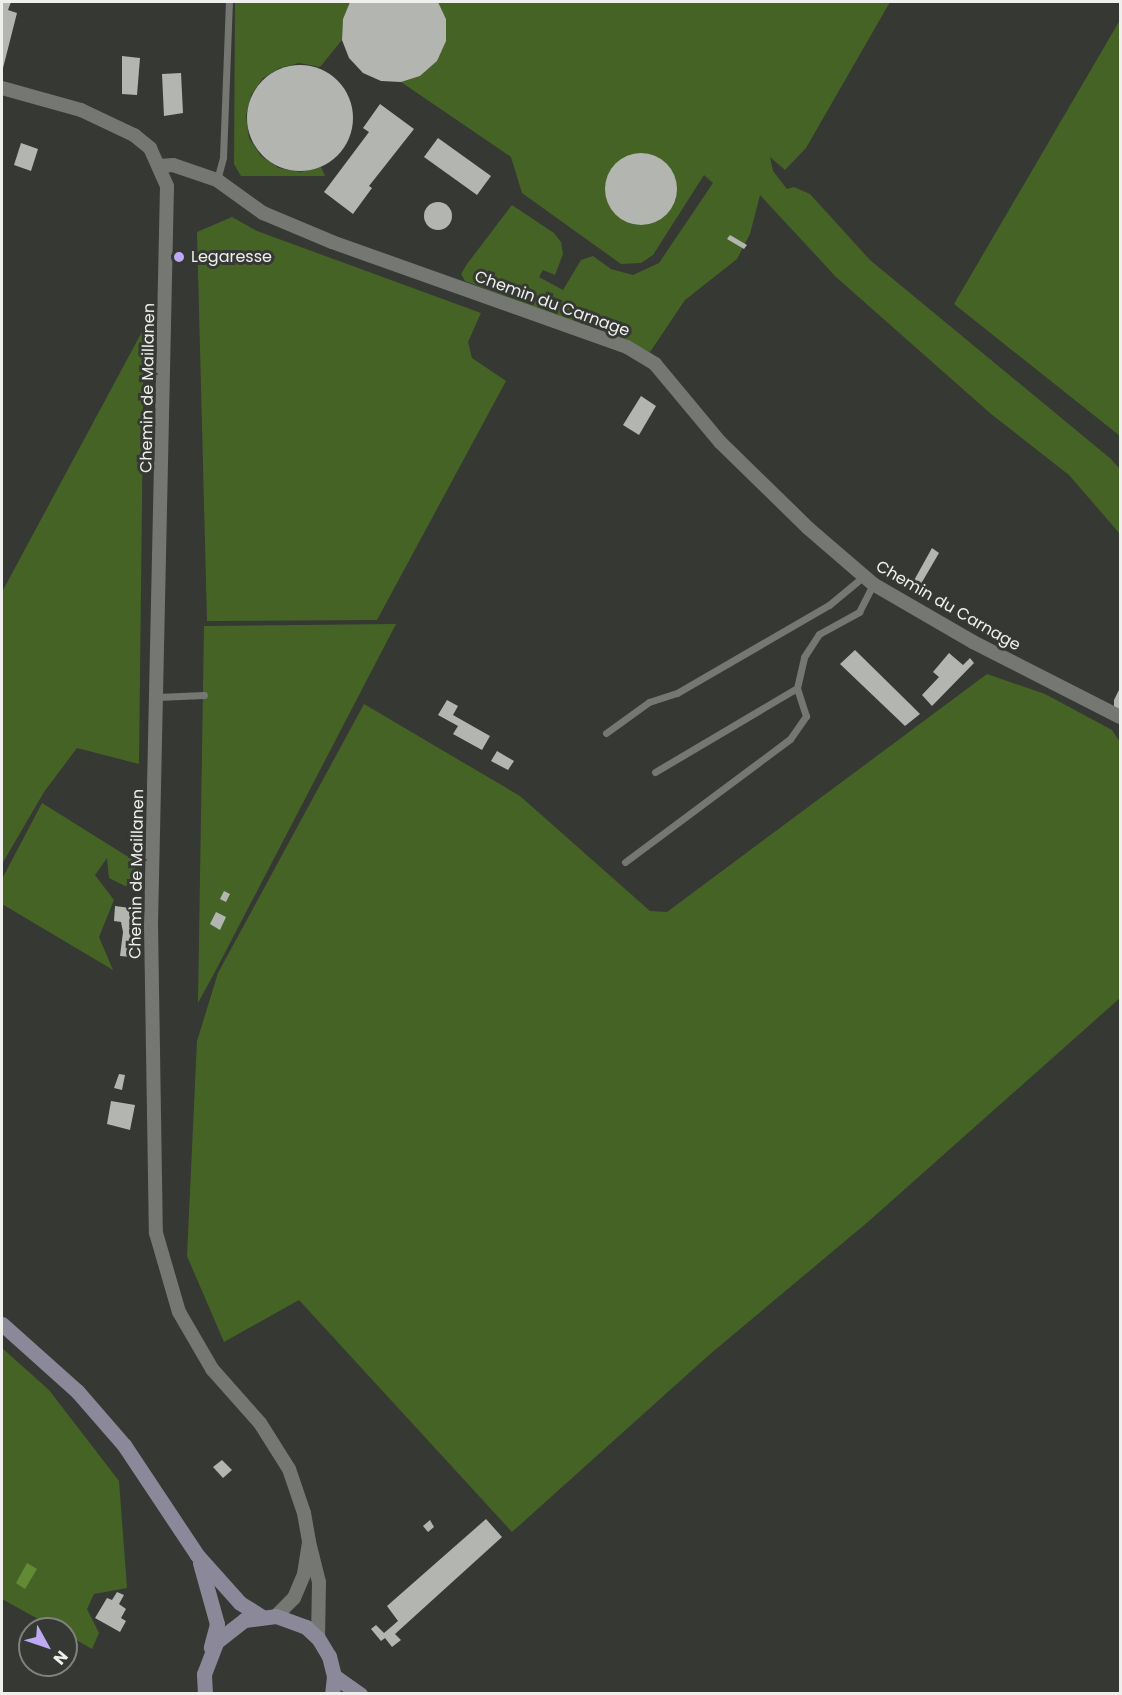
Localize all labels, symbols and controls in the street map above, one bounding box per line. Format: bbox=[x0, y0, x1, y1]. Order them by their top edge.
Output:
place label: Legaresse bbox=[191, 247, 272, 267]
marker: Legaresse bbox=[172, 250, 186, 264]
street label: Chemin du Carnage bbox=[472, 267, 632, 341]
street label: Chemin de Maillanen bbox=[137, 303, 159, 473]
street label: Chemin du Carnage bbox=[872, 557, 1024, 655]
street label: Chemin de Maillanen bbox=[126, 789, 148, 959]
north arrow bbox=[18, 1617, 78, 1677]
text: N bbox=[48, 1646, 73, 1670]

